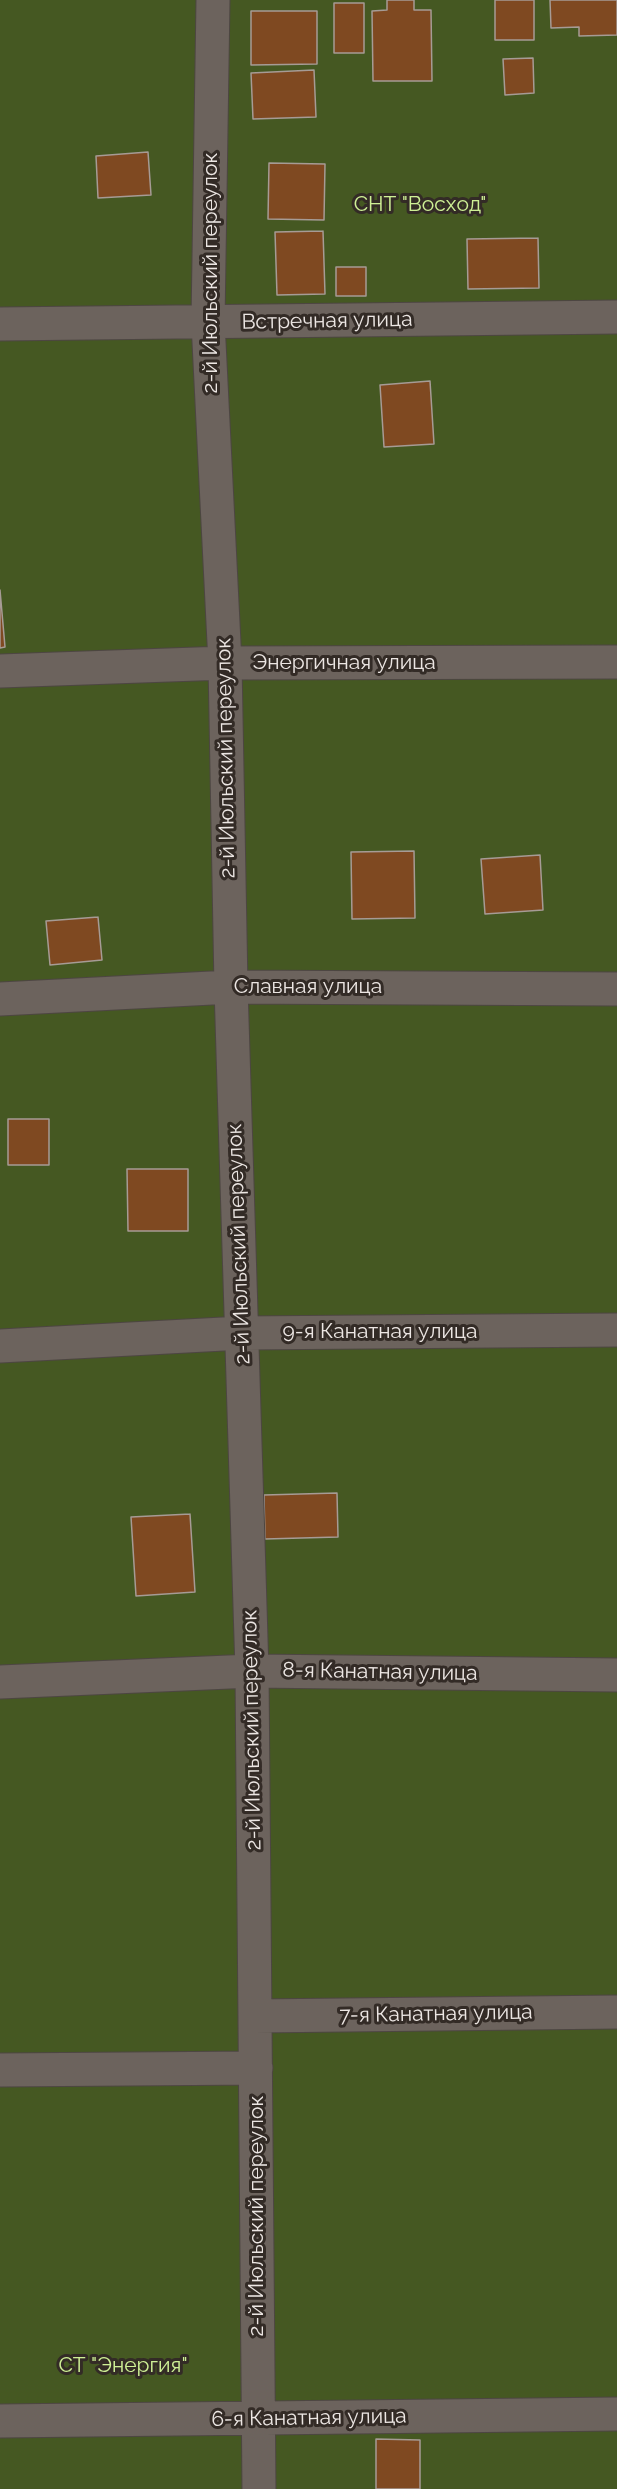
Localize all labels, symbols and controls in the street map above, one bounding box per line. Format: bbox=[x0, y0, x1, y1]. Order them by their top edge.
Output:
street label: 2-й Июльский переулок bbox=[198, 153, 224, 393]
park label: СНТ "Восход" bbox=[354, 192, 486, 218]
street label: Встречная улица bbox=[241, 307, 413, 335]
street label: 2-й Июльский переулок bbox=[211, 637, 241, 879]
street label: Энергичная улица bbox=[252, 650, 436, 676]
street label: Славная улица bbox=[234, 974, 382, 1000]
street label: 2-й Июльский переулок bbox=[222, 1123, 256, 1365]
street label: 9-я Канатная улица bbox=[282, 1319, 478, 1345]
street label: 2-й Июльский переулок bbox=[237, 1609, 267, 1851]
street label: 8-я Канатная улица bbox=[282, 1658, 478, 1686]
street label: 7-я Канатная улица bbox=[339, 2000, 533, 2028]
street label: 2-й Июльский переулок bbox=[244, 2096, 270, 2336]
park label: СТ "Энергия" bbox=[58, 2353, 188, 2379]
street label: 6-я Канатная улица bbox=[211, 2404, 407, 2432]

